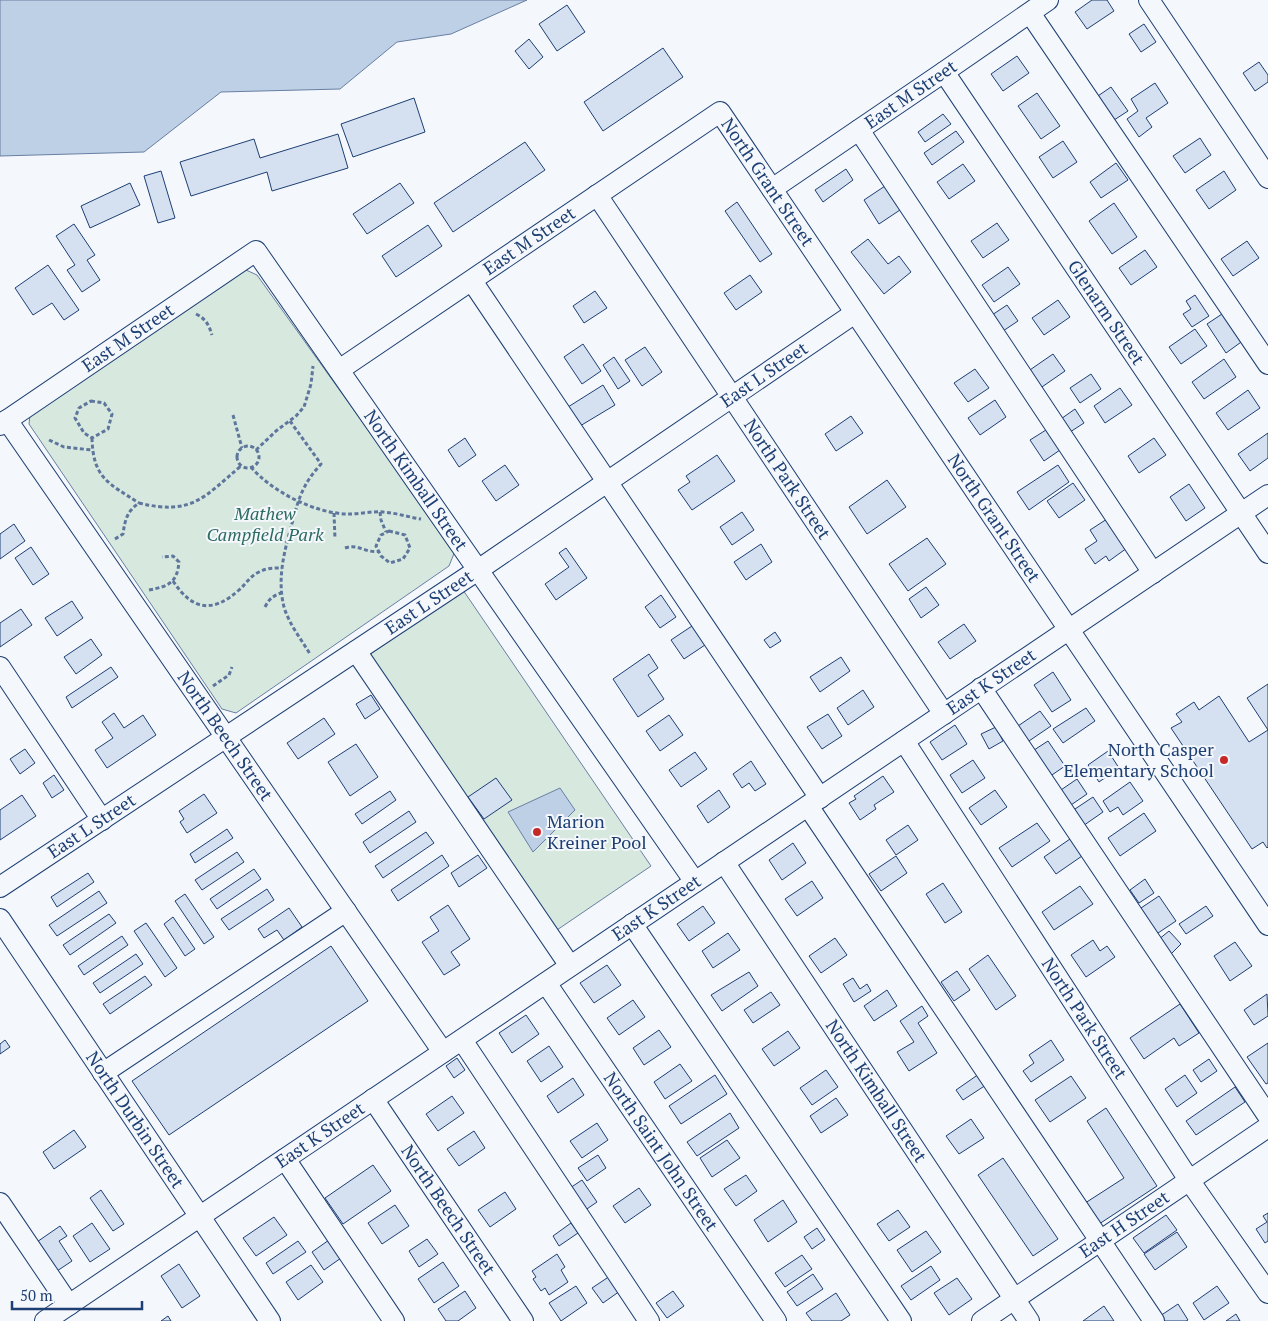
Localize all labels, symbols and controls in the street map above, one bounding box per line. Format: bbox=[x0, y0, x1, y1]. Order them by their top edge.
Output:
street label: East M Street bbox=[860, 54, 961, 134]
street label: North Grant Street bbox=[716, 113, 820, 251]
street label: East M Street bbox=[478, 200, 580, 280]
street label: Glenarm Street bbox=[1063, 255, 1151, 369]
street label: East M Street bbox=[77, 297, 179, 377]
street label: East L Street bbox=[715, 336, 812, 412]
street label: North Kimball Street bbox=[359, 405, 474, 555]
street label: North Park Street bbox=[739, 414, 837, 544]
street label: North Grant Street bbox=[943, 449, 1047, 587]
park label: Mathew Campfield Park bbox=[206, 501, 324, 546]
street label: East L Street bbox=[380, 564, 478, 639]
street label: East K Street bbox=[942, 642, 1040, 720]
street label: North Beech Street bbox=[173, 666, 279, 805]
place label: North Casper Elementary School bbox=[1063, 737, 1214, 782]
marker: North Casper Elementary School bbox=[1218, 754, 1230, 766]
street label: East L Street bbox=[42, 787, 140, 863]
place label: Marion Kreiner Pool bbox=[547, 809, 647, 854]
marker: Marion Kreiner Pool bbox=[531, 826, 543, 838]
street label: East K Street bbox=[607, 868, 705, 946]
street label: North Park Street bbox=[1037, 953, 1133, 1084]
street label: North Kimball Street bbox=[821, 1014, 933, 1167]
street label: North Durbin Street bbox=[81, 1046, 191, 1193]
street label: North Saint John Street bbox=[599, 1067, 724, 1236]
street label: East K Street bbox=[270, 1096, 369, 1173]
street label: North Beech Street bbox=[396, 1140, 502, 1280]
street label: East H Street bbox=[1074, 1184, 1174, 1263]
scale bar bbox=[12, 1278, 142, 1310]
text: 50 m bbox=[20, 1285, 53, 1305]

